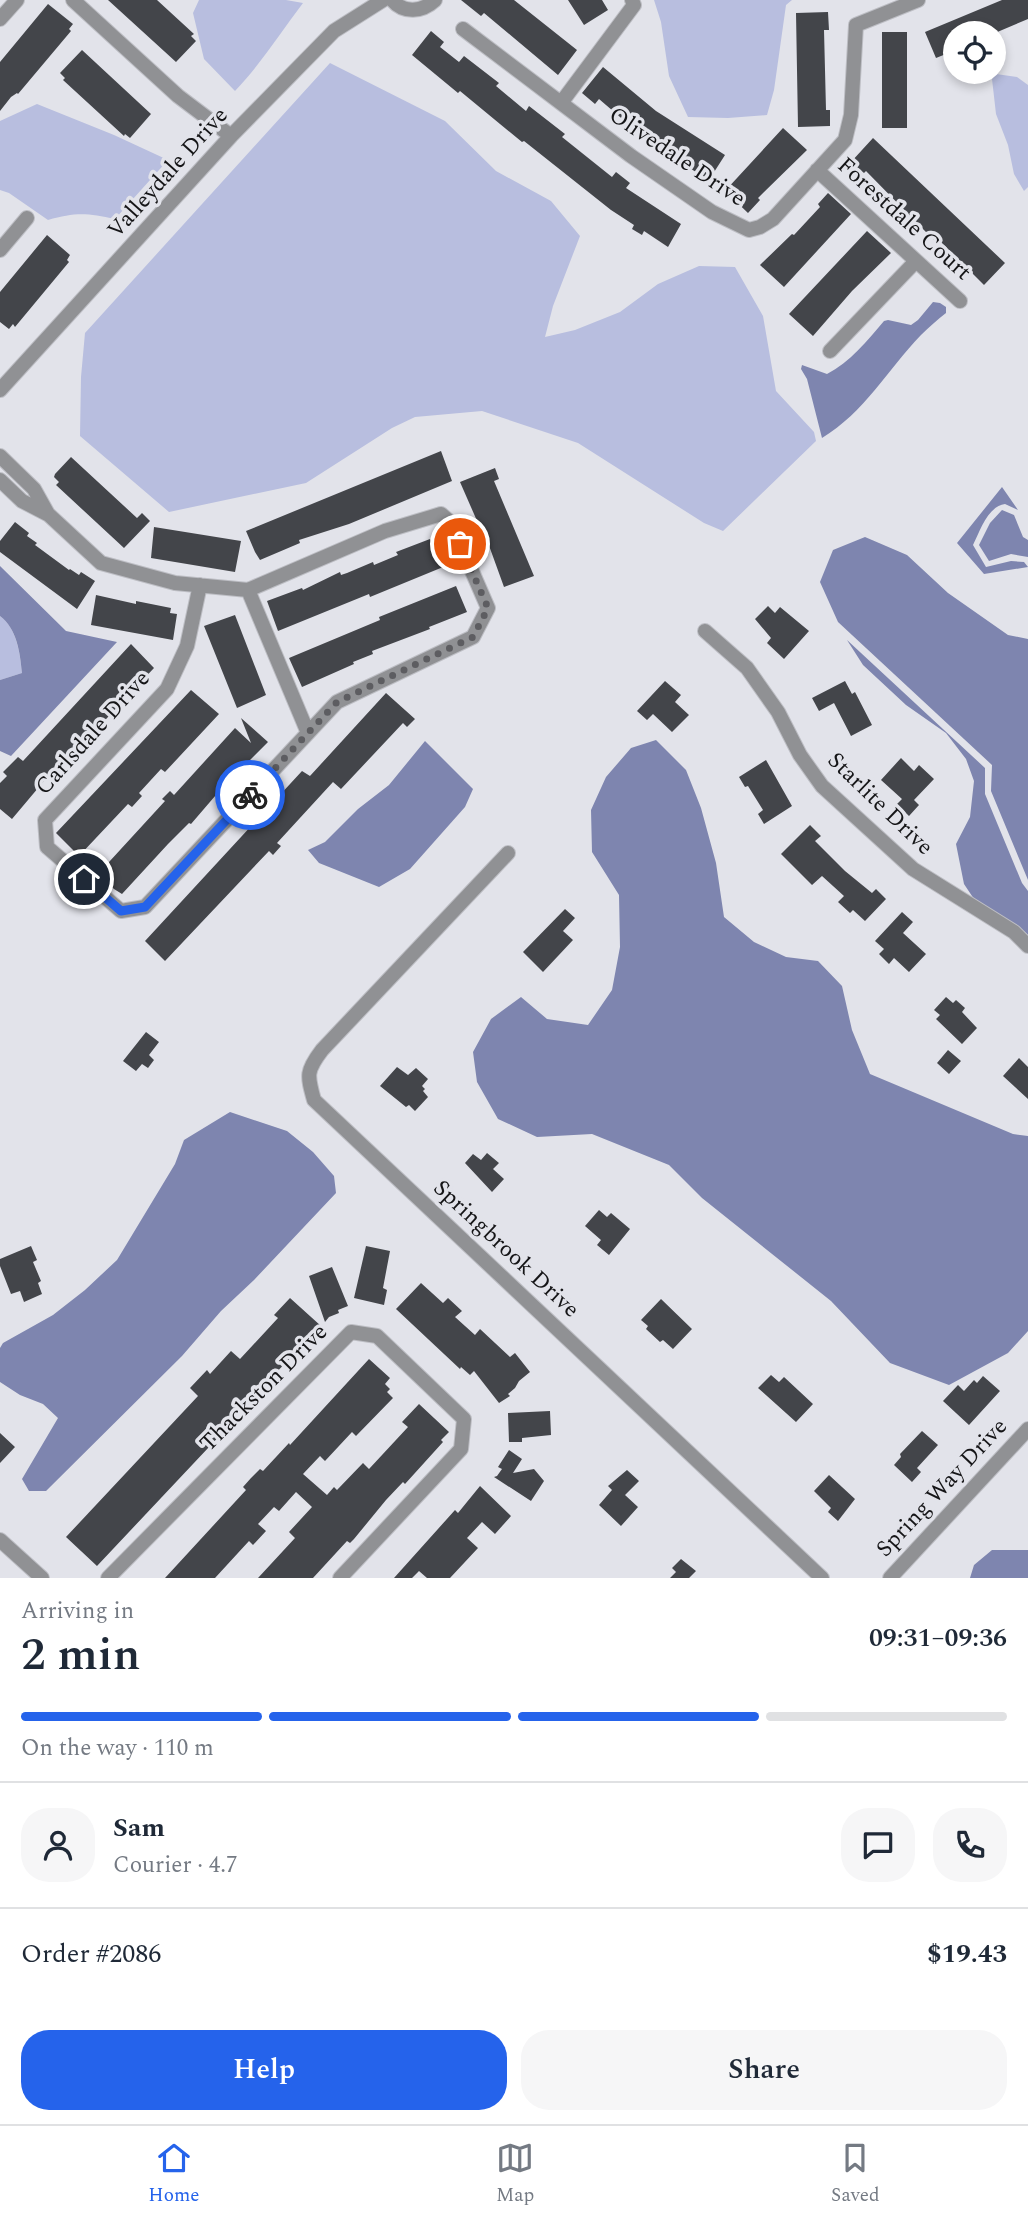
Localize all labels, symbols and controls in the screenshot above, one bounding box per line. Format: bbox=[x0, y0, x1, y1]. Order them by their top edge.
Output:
map controls bbox=[943, 21, 1006, 84]
button: locate bbox=[943, 21, 1006, 84]
street label: Olivedale Drive bbox=[601, 98, 753, 216]
street label: Valleydale Drive bbox=[99, 99, 237, 247]
street label: Forestdale Court bbox=[829, 149, 979, 289]
pin bbox=[430, 514, 490, 574]
icon: bag bbox=[441, 525, 479, 563]
street label: Carlsdale Drive bbox=[27, 663, 159, 803]
street label: Starlite Drive bbox=[819, 744, 941, 864]
courier bbox=[215, 760, 285, 830]
icon: bike bbox=[231, 776, 269, 814]
pin bbox=[54, 849, 114, 909]
icon: home bbox=[65, 860, 103, 898]
street label: Springbrook Drive bbox=[425, 1172, 587, 1326]
street label: Thackston Drive bbox=[192, 1316, 336, 1460]
street label: Spring Way Drive bbox=[868, 1410, 1016, 1566]
text: Arriving in bbox=[21, 1594, 134, 1629]
text: 09:31–09:36 bbox=[869, 1618, 1007, 1658]
text: 2 min bbox=[21, 1620, 140, 1690]
text: On the way · 110 m bbox=[21, 1731, 214, 1766]
button: person bbox=[21, 1808, 95, 1882]
text: Sam bbox=[113, 1808, 165, 1848]
button: chat bbox=[841, 1808, 915, 1882]
button: phone bbox=[933, 1808, 1007, 1882]
text: Courier · 4.7 bbox=[113, 1848, 238, 1883]
text: Order #2086 bbox=[21, 1934, 161, 1974]
text: $19.43 bbox=[927, 1934, 1007, 1974]
button: Help bbox=[21, 2030, 507, 2110]
button: Share bbox=[521, 2030, 1007, 2110]
tab: Home bbox=[148, 2139, 199, 2210]
tab: Map bbox=[496, 2139, 534, 2210]
tab: Saved bbox=[831, 2139, 880, 2210]

